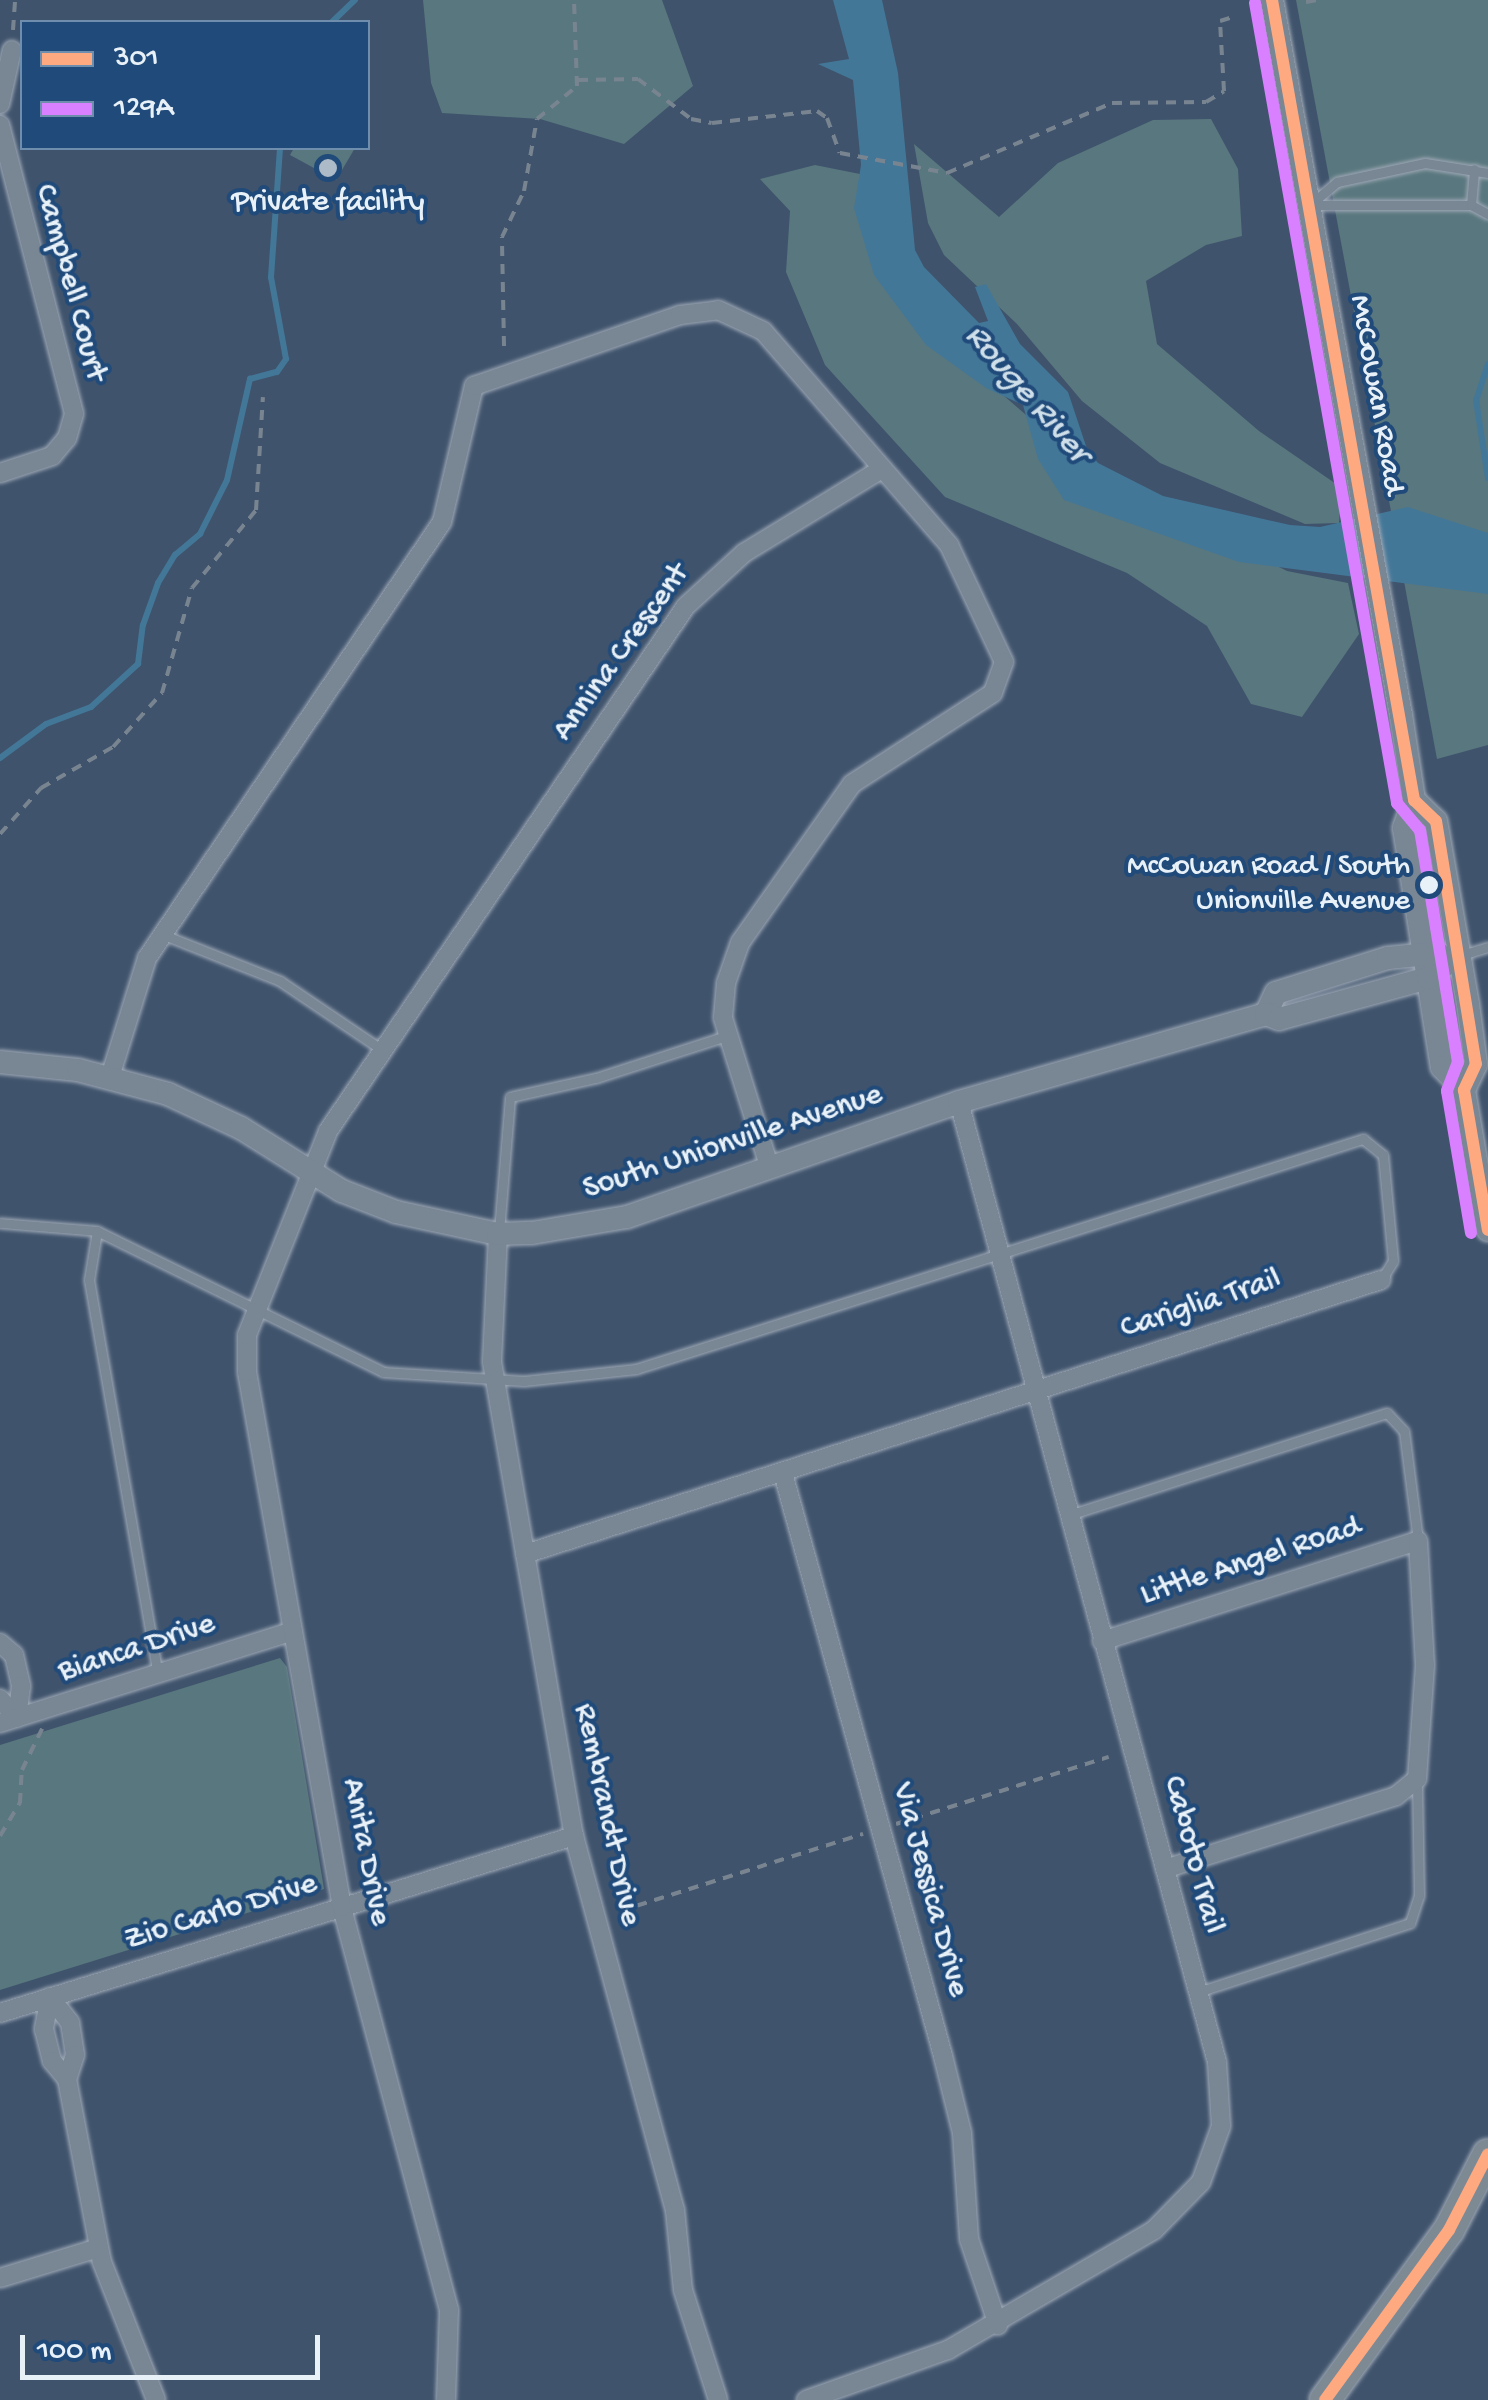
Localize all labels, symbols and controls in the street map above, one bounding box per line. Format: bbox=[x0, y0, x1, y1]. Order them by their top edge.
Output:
legend bbox=[20, 20, 370, 150]
text: 301 bbox=[114, 42, 159, 77]
text: 129A bbox=[114, 92, 174, 127]
marker: Private facility bbox=[317, 157, 339, 179]
street label: Campbell Court bbox=[24, 180, 114, 386]
place label: Private facility bbox=[231, 184, 425, 222]
street label: McCowan Road bbox=[1339, 292, 1411, 498]
water label: Rouge River bbox=[954, 317, 1098, 473]
street label: Annina Crescent bbox=[545, 557, 699, 749]
place label: McCowan Road / South Unionville Avenue bbox=[1127, 850, 1410, 920]
marker: McCowan Road / South Unionville Avenue bbox=[1419, 875, 1439, 895]
street label: South Unionville Avenue bbox=[579, 1077, 887, 1209]
street label: Cariglia Trail bbox=[1116, 1261, 1286, 1349]
street label: Little Angel Road bbox=[1136, 1508, 1366, 1616]
street label: Bianca Drive bbox=[54, 1606, 220, 1692]
street label: Rembrandt Drive bbox=[564, 1700, 648, 1930]
street label: Caboto Trail bbox=[1153, 1772, 1231, 1938]
street label: Anita Drive bbox=[332, 1775, 398, 1929]
street label: Via Jessica Drive bbox=[882, 1779, 976, 2001]
street label: Zio Carlo Drive bbox=[120, 1866, 322, 1960]
scale bar bbox=[25, 2315, 325, 2377]
text: 100 m bbox=[37, 2335, 112, 2370]

